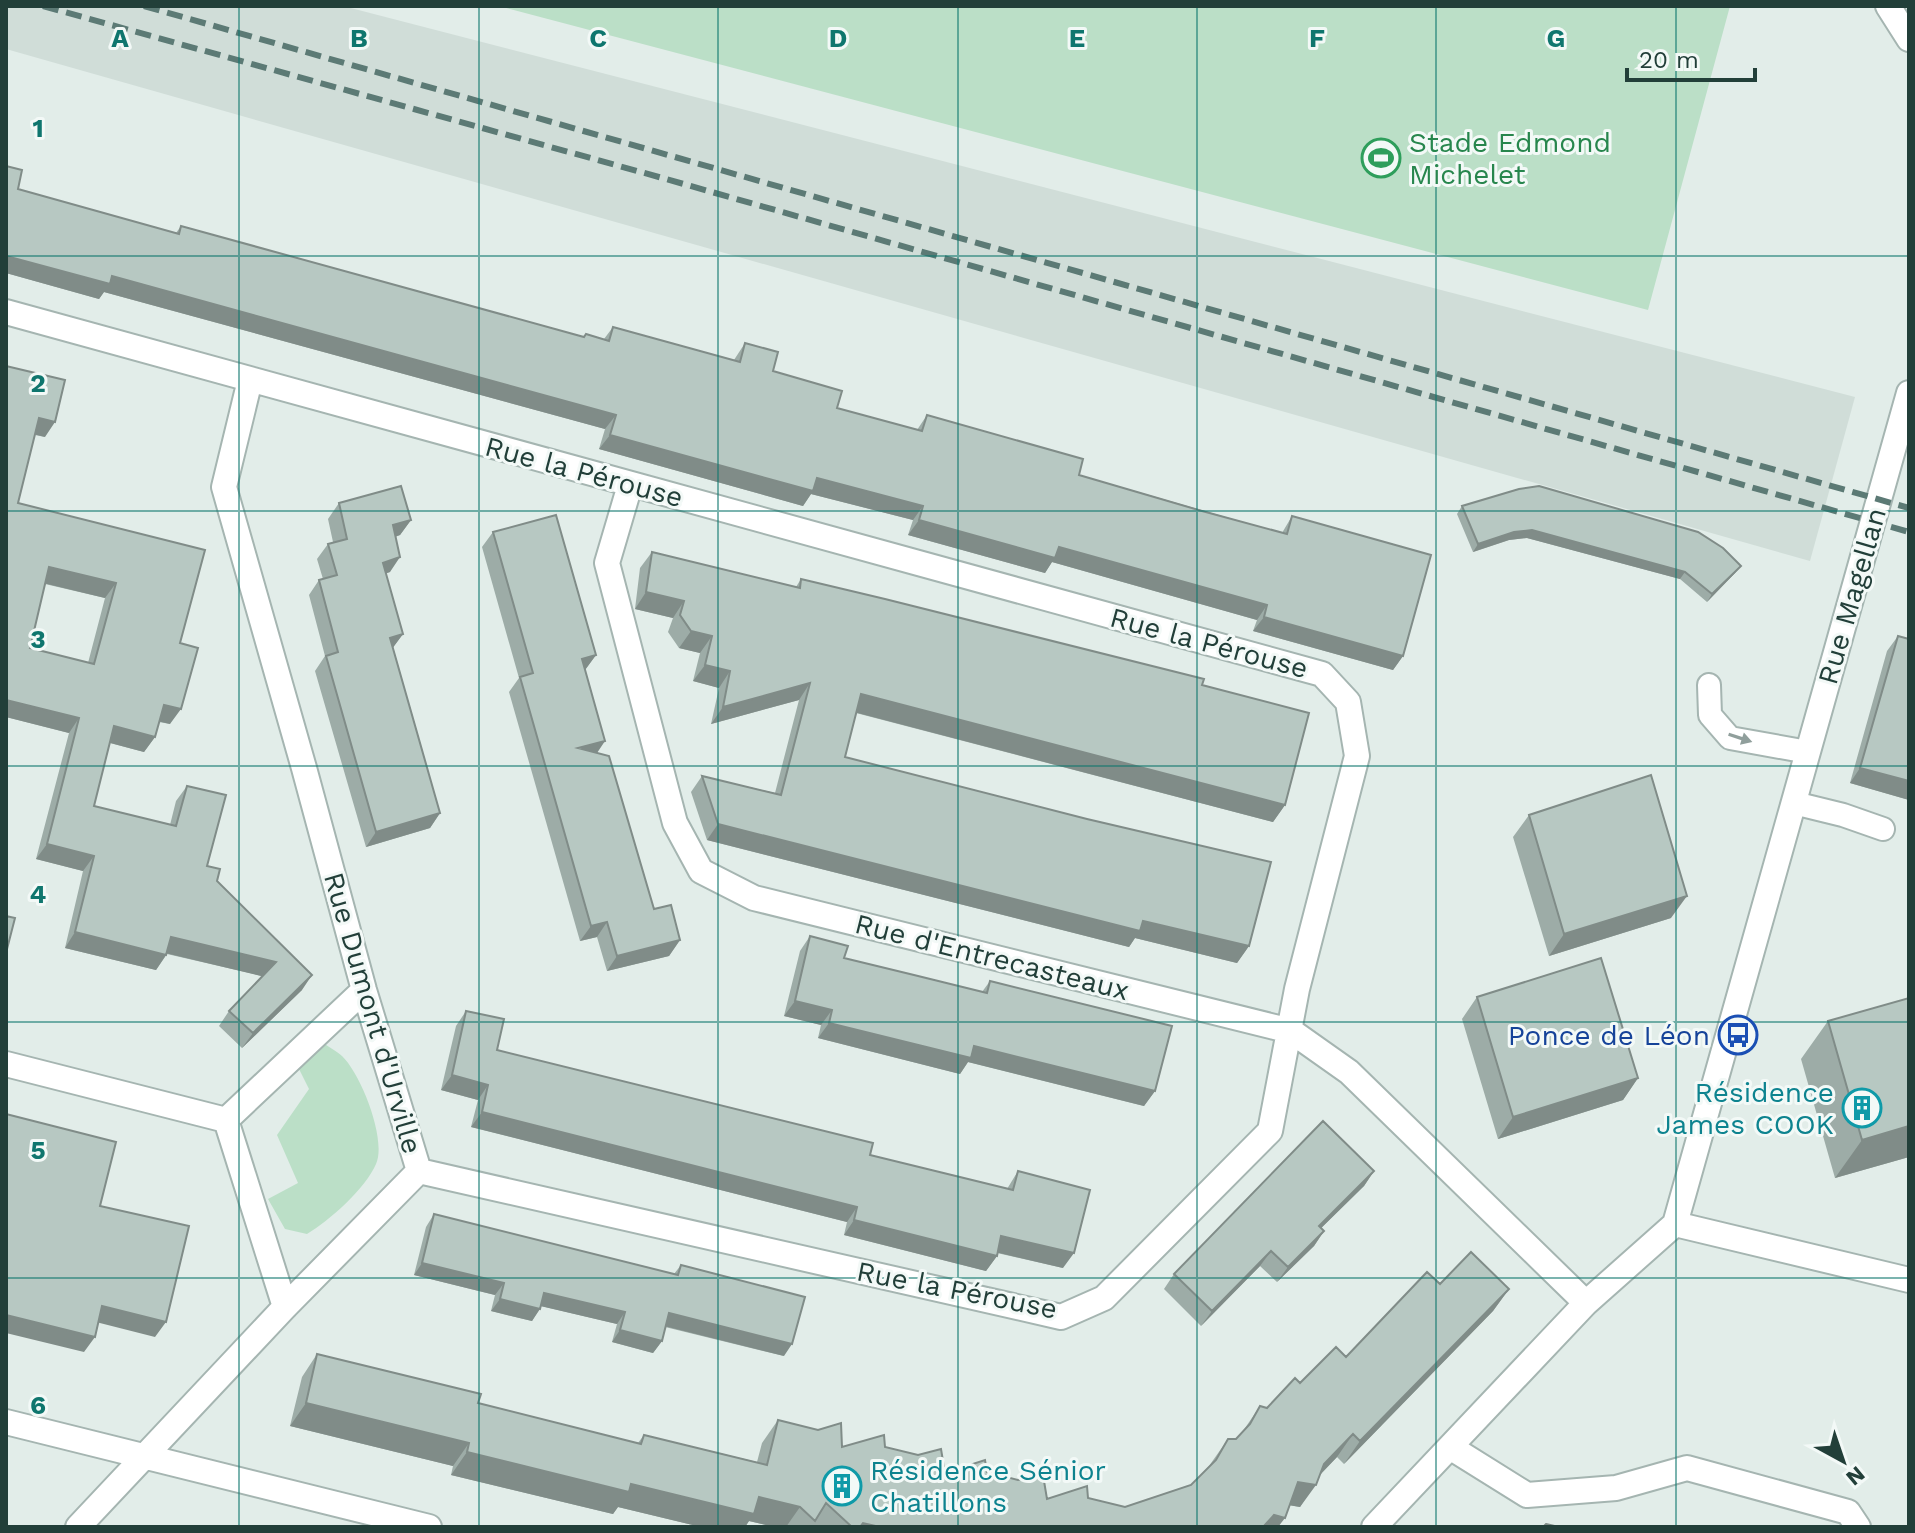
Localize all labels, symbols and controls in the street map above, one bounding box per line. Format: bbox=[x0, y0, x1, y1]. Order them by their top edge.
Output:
text: A bbox=[111, 23, 129, 53]
text: B bbox=[350, 23, 368, 53]
text: C bbox=[589, 23, 607, 53]
text: D bbox=[829, 23, 847, 53]
text: E bbox=[1069, 23, 1085, 53]
text: F bbox=[1309, 23, 1325, 53]
text: G bbox=[1547, 23, 1565, 53]
scale bar bbox=[1627, 32, 1755, 82]
text: 20 m bbox=[1639, 46, 1699, 74]
text: 1 bbox=[32, 113, 44, 143]
place label: Stade Edmond Michelet bbox=[1409, 126, 1611, 191]
sports icon: Stade Edmond Michelet bbox=[1360, 137, 1402, 179]
text: 2 bbox=[30, 368, 46, 398]
street label: Rue la Pérouse bbox=[481, 430, 687, 514]
street label: Rue Magellan bbox=[1811, 504, 1893, 688]
street label: Rue la Pérouse bbox=[1106, 601, 1312, 685]
text: 3 bbox=[30, 624, 46, 654]
one-way arrow bbox=[1728, 732, 1752, 745]
street label: Rue Dumont d'Urville bbox=[317, 868, 429, 1158]
text: 4 bbox=[30, 879, 47, 909]
street label: Rue d'Entrecasteaux bbox=[851, 907, 1133, 1007]
bus stop icon: Ponce de Léon bbox=[1717, 1014, 1759, 1056]
place label: Ponce de Léon bbox=[1508, 1019, 1710, 1052]
place label: Résidence James COOK bbox=[1656, 1076, 1834, 1141]
building icon: Résidence James COOK bbox=[1841, 1087, 1883, 1129]
text: 5 bbox=[30, 1135, 46, 1165]
street label: Rue la Pérouse bbox=[854, 1254, 1060, 1326]
text: 6 bbox=[30, 1390, 46, 1420]
north arrow bbox=[1803, 1421, 1883, 1501]
place label: Résidence Sénior Chatillons bbox=[870, 1454, 1106, 1519]
text: N bbox=[1841, 1461, 1870, 1491]
building icon: Résidence Sénior Chatillons bbox=[821, 1465, 863, 1507]

